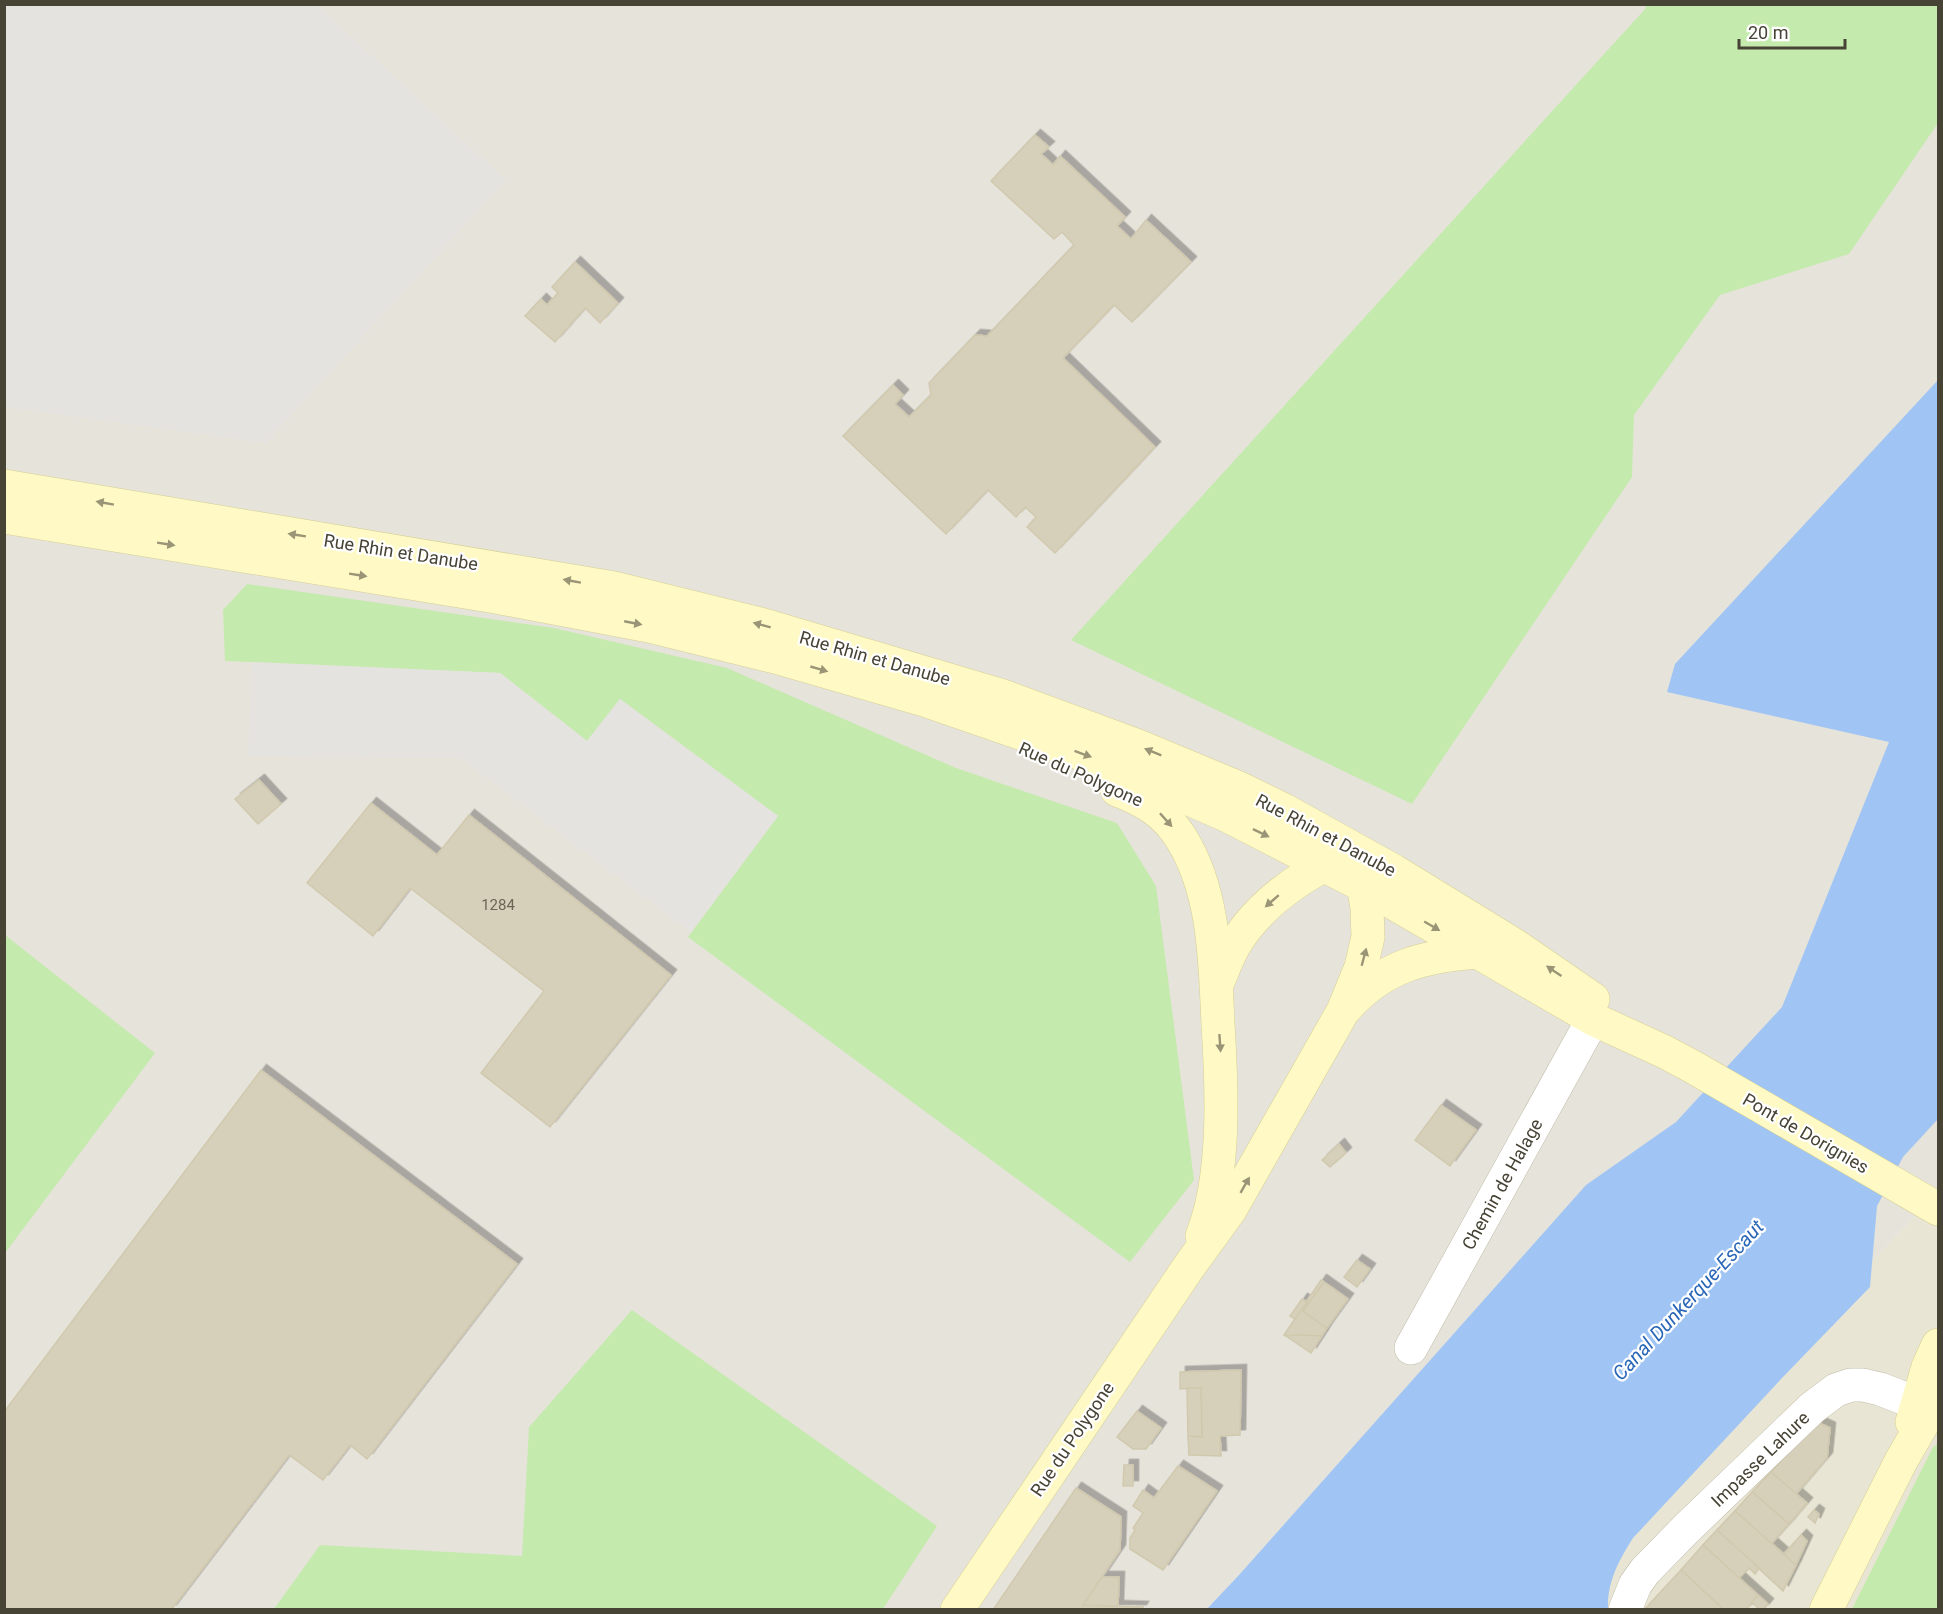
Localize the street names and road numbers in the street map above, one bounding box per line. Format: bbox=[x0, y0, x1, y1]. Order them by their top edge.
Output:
street label: Rue Rhin et Danube bbox=[322, 529, 480, 575]
street label: Rue Rhin et Danube bbox=[797, 626, 953, 690]
street label: Rue du Polygone bbox=[1016, 737, 1146, 811]
street label: Rue Rhin et Danube bbox=[1252, 789, 1400, 881]
street label: Pont de Dorignies bbox=[1739, 1088, 1873, 1178]
street label: Chemin de Halage bbox=[1457, 1115, 1547, 1253]
street label: Rue du Polygone bbox=[1026, 1378, 1118, 1500]
street label: Impasse Lahure bbox=[1707, 1407, 1813, 1511]

